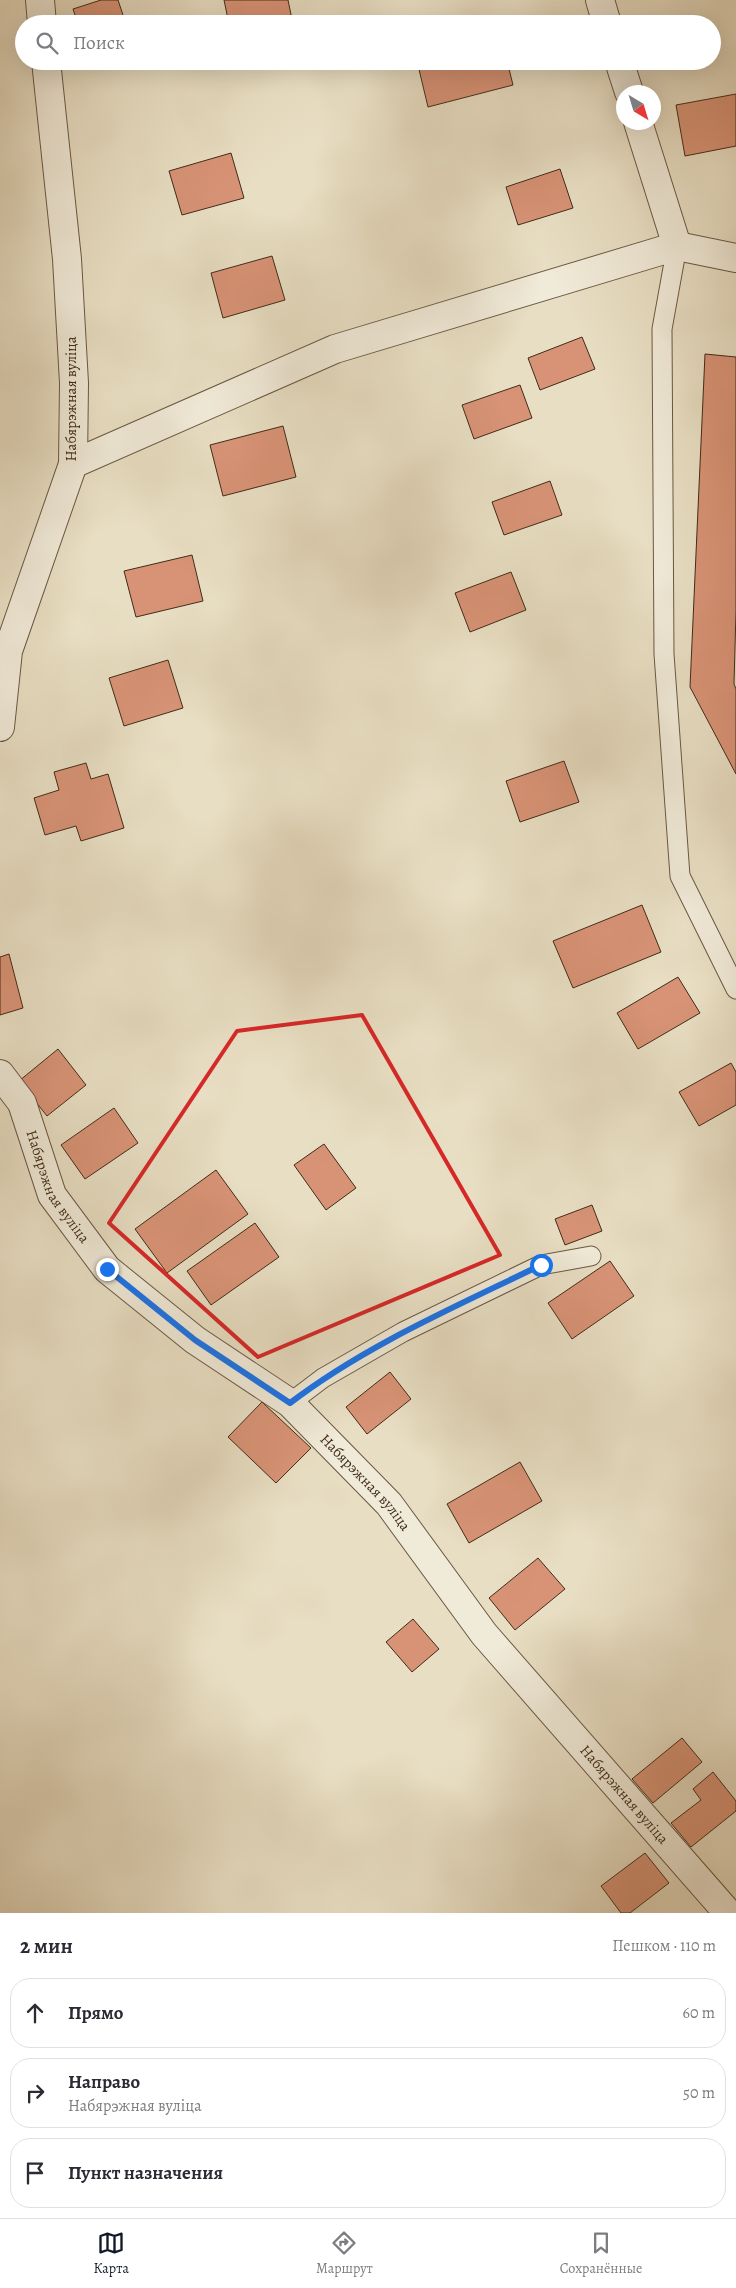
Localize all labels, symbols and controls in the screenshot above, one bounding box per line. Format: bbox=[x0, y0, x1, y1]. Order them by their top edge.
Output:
search box bbox=[15, 15, 721, 70]
icon: search bbox=[33, 29, 61, 57]
text: Поиск bbox=[73, 30, 125, 56]
north arrow bbox=[616, 85, 661, 130]
street label: Набярэжная вуліца bbox=[61, 336, 81, 462]
street label: Набярэжная вуліца bbox=[21, 1127, 94, 1247]
route start bbox=[530, 1254, 553, 1277]
route end bbox=[96, 1258, 119, 1281]
street label: Набярэжная вуліца bbox=[316, 1430, 415, 1535]
street label: Набярэжная вуліца bbox=[576, 1741, 673, 1848]
text: 2 мин bbox=[20, 1932, 73, 1960]
text: Пешком · 110 m bbox=[612, 1935, 716, 1957]
icon: ahead bbox=[21, 1999, 49, 2027]
text: Прямо bbox=[68, 2000, 123, 2026]
text: 60 m bbox=[683, 2002, 715, 2024]
text: Направо bbox=[68, 2069, 140, 2095]
icon: right bbox=[21, 2079, 49, 2107]
text: 50 m bbox=[683, 2082, 715, 2104]
text: Набярэжная вуліца bbox=[68, 2095, 202, 2117]
icon: arrive bbox=[21, 2159, 49, 2187]
text: Пункт назначения bbox=[68, 2160, 223, 2186]
tab: Карта bbox=[94, 2229, 129, 2278]
tab: Маршрут bbox=[316, 2229, 373, 2278]
tab: Сохранённые bbox=[560, 2229, 642, 2278]

